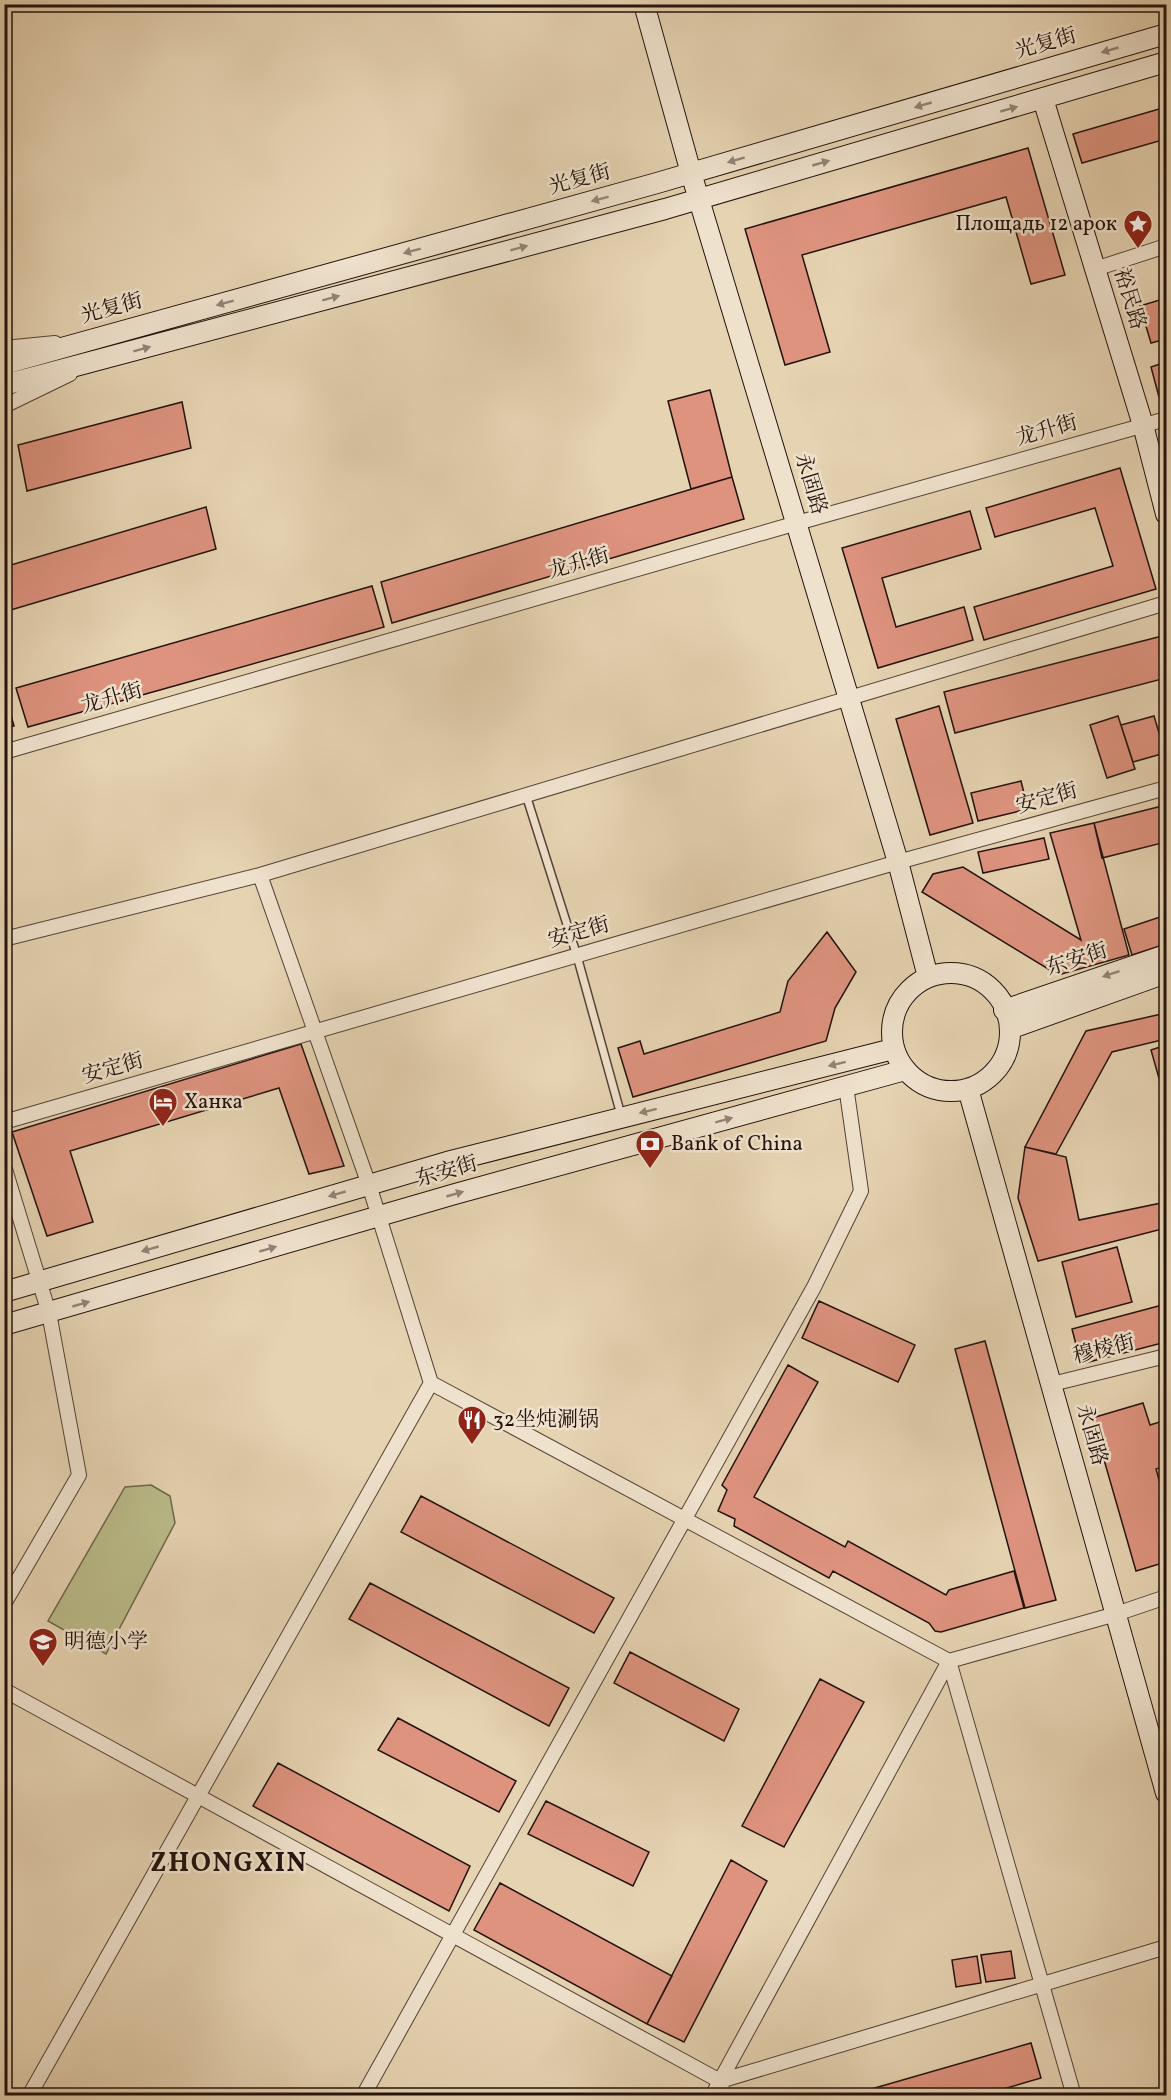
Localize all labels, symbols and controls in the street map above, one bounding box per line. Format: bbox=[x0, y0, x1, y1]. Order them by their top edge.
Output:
street label: 光复街 bbox=[1012, 21, 1080, 67]
one-way arrow bbox=[1101, 46, 1119, 55]
one-way arrow bbox=[914, 101, 932, 110]
one-way arrow bbox=[1000, 104, 1018, 113]
one-way arrow bbox=[727, 156, 745, 165]
street label: 光复街 bbox=[546, 158, 614, 202]
one-way arrow bbox=[812, 158, 831, 168]
one-way arrow bbox=[591, 195, 609, 204]
place icon: Площадь 12 арок bbox=[1122, 208, 1154, 250]
place label: Площадь 12 арок bbox=[956, 210, 1117, 239]
one-way arrow bbox=[510, 243, 528, 252]
one-way arrow bbox=[403, 247, 421, 256]
street label: 裕民路 bbox=[1106, 265, 1152, 333]
street label: 光复街 bbox=[78, 287, 146, 331]
one-way arrow bbox=[322, 293, 340, 303]
one-way arrow bbox=[215, 299, 233, 308]
one-way arrow bbox=[133, 343, 151, 353]
street label: 龙升街 bbox=[1013, 408, 1081, 454]
street label: 永固路 bbox=[787, 450, 833, 518]
street label: 龙升街 bbox=[545, 541, 613, 587]
street label: 龙升街 bbox=[78, 676, 146, 722]
street label: 安定街 bbox=[1013, 776, 1081, 822]
street label: 安定街 bbox=[545, 910, 613, 956]
street label: 东安街 bbox=[1043, 936, 1111, 984]
one-way arrow bbox=[1102, 970, 1120, 979]
street label: 安定街 bbox=[79, 1046, 147, 1092]
one-way arrow bbox=[827, 1059, 846, 1069]
hotel icon: Ханка bbox=[147, 1086, 179, 1128]
place label: Ханка bbox=[184, 1088, 243, 1117]
one-way arrow bbox=[638, 1107, 657, 1117]
one-way arrow bbox=[715, 1115, 733, 1124]
bank icon: Bank of China bbox=[634, 1128, 666, 1170]
place label: Bank of China bbox=[671, 1130, 803, 1159]
street label: 东安街 bbox=[413, 1149, 481, 1195]
one-way arrow bbox=[446, 1189, 464, 1198]
one-way arrow bbox=[328, 1190, 346, 1199]
one-way arrow bbox=[141, 1244, 159, 1254]
one-way arrow bbox=[259, 1244, 277, 1253]
one-way arrow bbox=[72, 1299, 90, 1308]
street label: 穆棱街 bbox=[1070, 1328, 1138, 1372]
street label: 永固路 bbox=[1068, 1401, 1114, 1469]
restaurant icon: 32坐炖涮锅 bbox=[456, 1404, 488, 1446]
place label: 32坐炖涮锅 bbox=[493, 1406, 599, 1435]
school or university icon: 明德小学 bbox=[27, 1626, 59, 1668]
place label: 明德小学 bbox=[64, 1628, 148, 1657]
district label: ZHONGXIN bbox=[150, 1845, 308, 1883]

